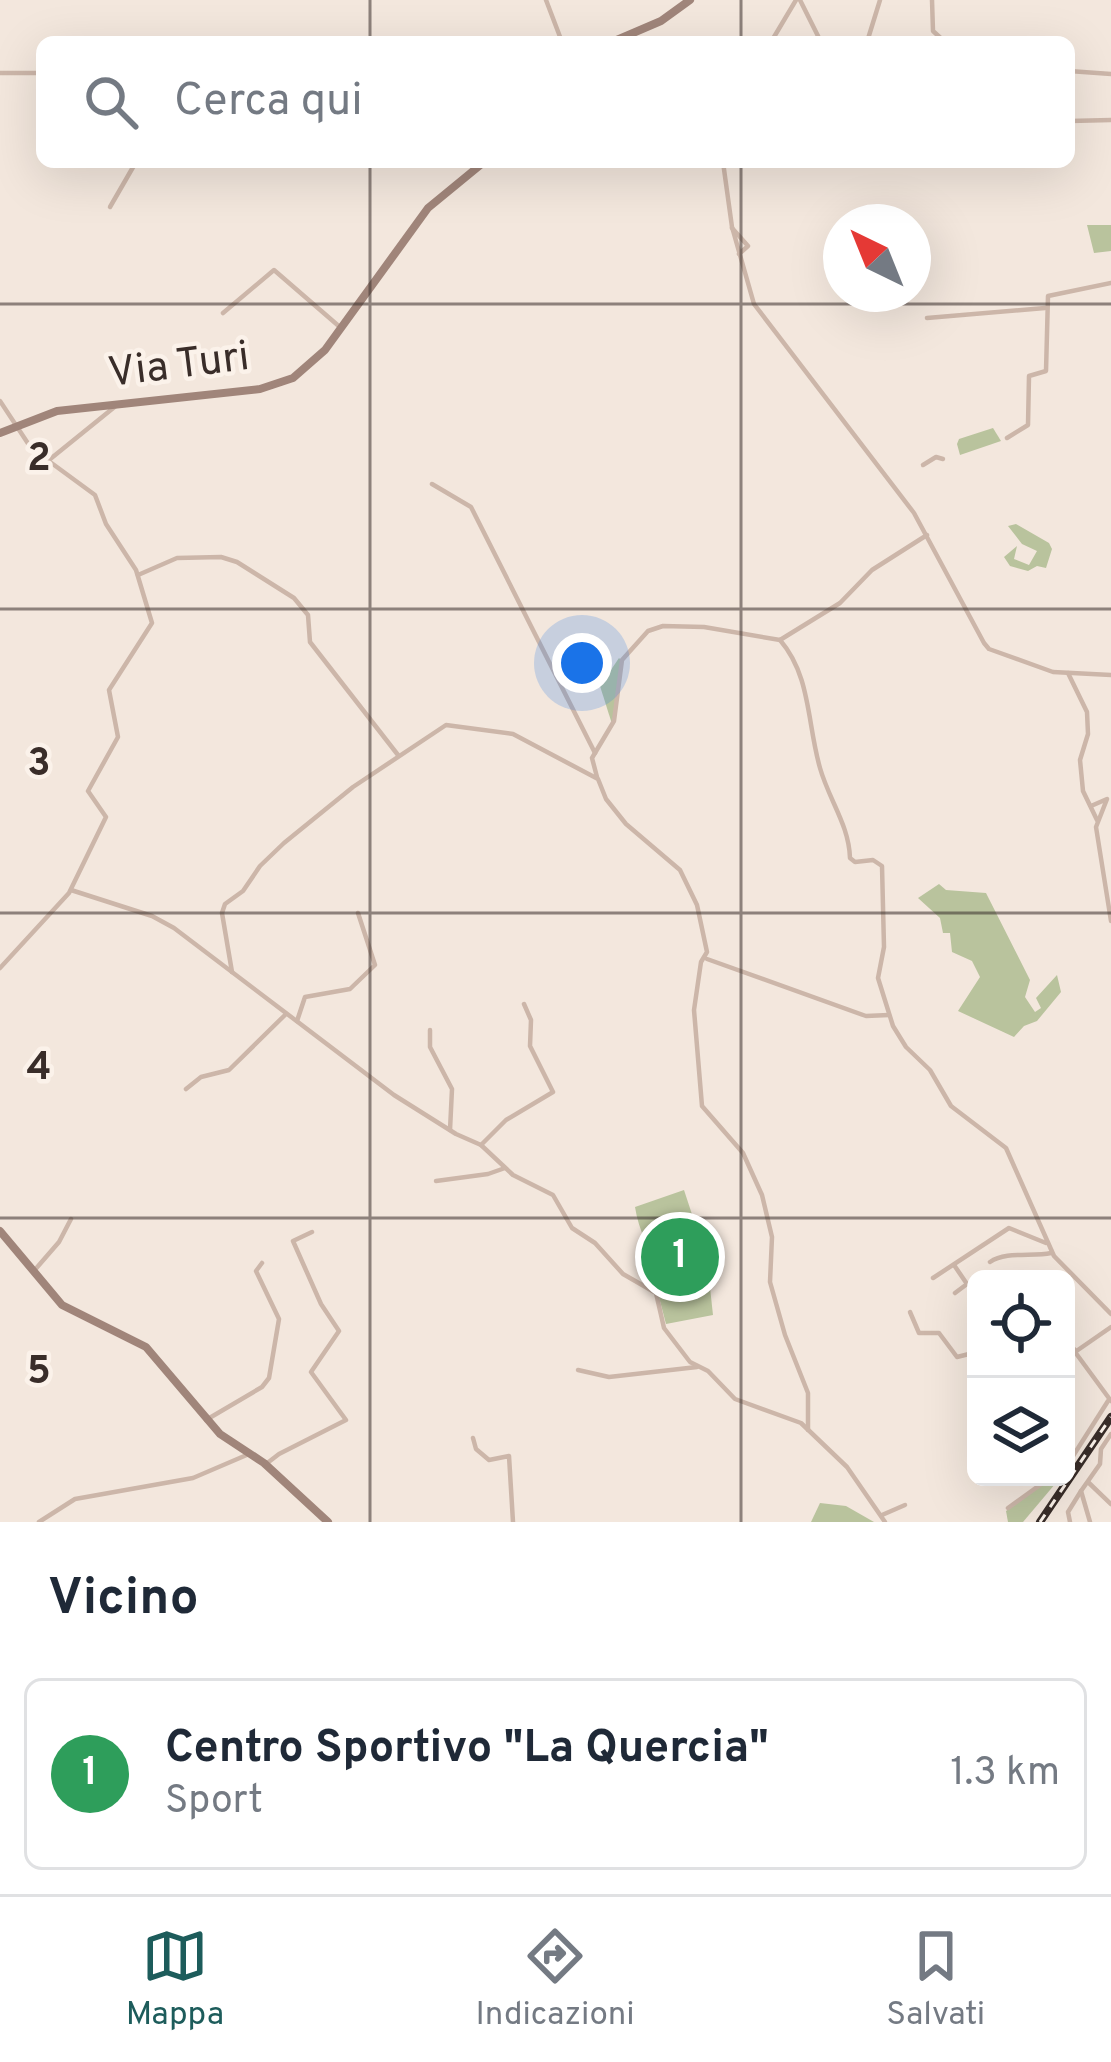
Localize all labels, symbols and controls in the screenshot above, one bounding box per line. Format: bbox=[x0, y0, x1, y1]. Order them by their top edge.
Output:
search box bbox=[36, 36, 1075, 168]
icon: search bbox=[78, 69, 144, 135]
text: Cerca qui bbox=[174, 74, 363, 131]
north arrow bbox=[823, 204, 931, 312]
street label: Via Turi bbox=[105, 332, 253, 402]
text: 2 bbox=[27, 436, 51, 485]
your location bbox=[552, 633, 612, 693]
text: 3 bbox=[27, 741, 51, 790]
text: 4 bbox=[26, 1045, 52, 1094]
pin: 1 bbox=[641, 1212, 719, 1302]
map controls bbox=[967, 1270, 1075, 1486]
button: locate bbox=[967, 1270, 1075, 1378]
text: 5 bbox=[27, 1349, 51, 1398]
button: layers bbox=[967, 1378, 1075, 1486]
text: Vicino bbox=[48, 1568, 199, 1633]
text: Centro Sportivo "La Quercia" bbox=[165, 1721, 769, 1778]
text: 1 bbox=[82, 1750, 98, 1799]
text: 1.3 km bbox=[950, 1750, 1060, 1799]
text: Sport bbox=[165, 1778, 263, 1827]
tab: Mappa bbox=[126, 1923, 224, 2037]
tab: Indicazioni bbox=[476, 1923, 635, 2037]
tab: Salvati bbox=[886, 1923, 985, 2037]

